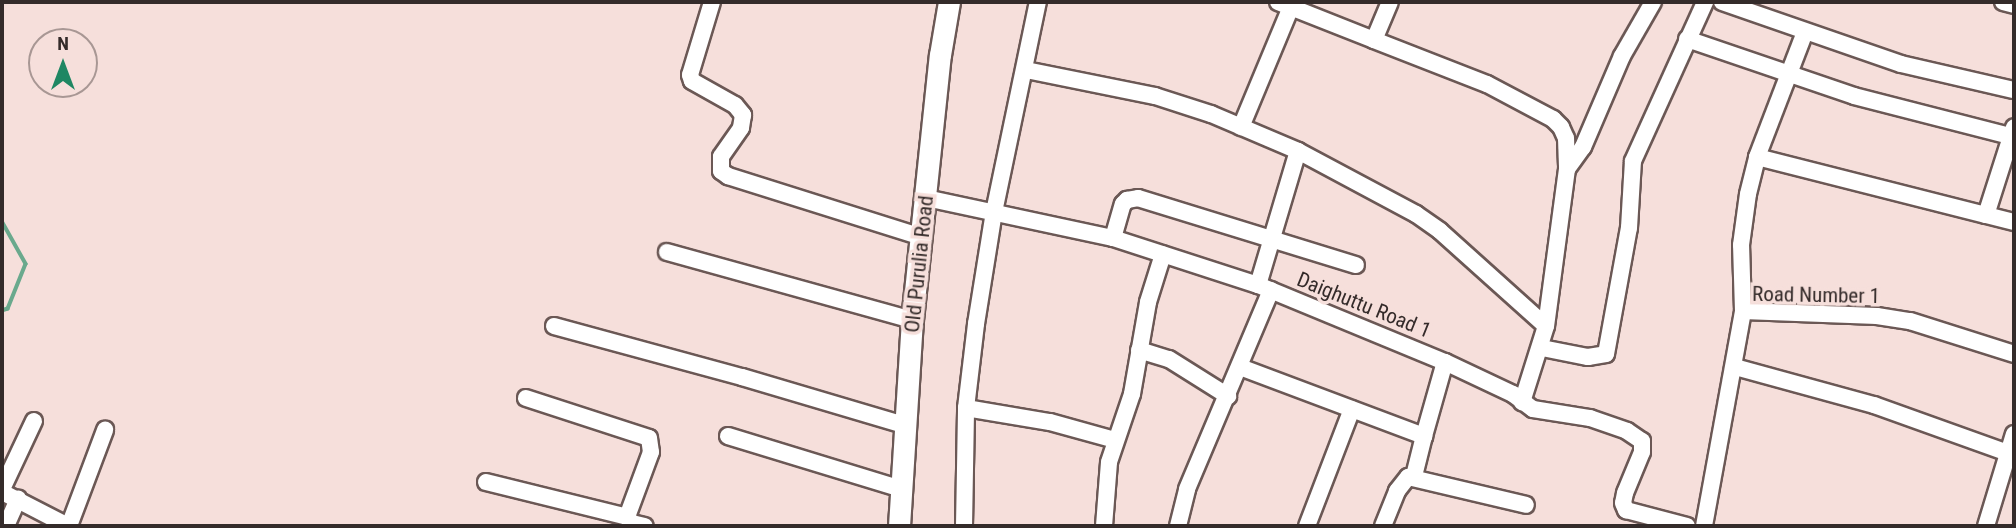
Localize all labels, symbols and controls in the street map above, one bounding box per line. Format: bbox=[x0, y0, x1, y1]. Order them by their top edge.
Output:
north arrow bbox=[28, 28, 98, 98]
text: N bbox=[57, 32, 69, 55]
street label: Old Purulia Road bbox=[899, 194, 939, 334]
street label: Daighuttu Road 1 bbox=[1293, 267, 1435, 343]
street label: Road Number 1 bbox=[1752, 281, 1880, 309]

